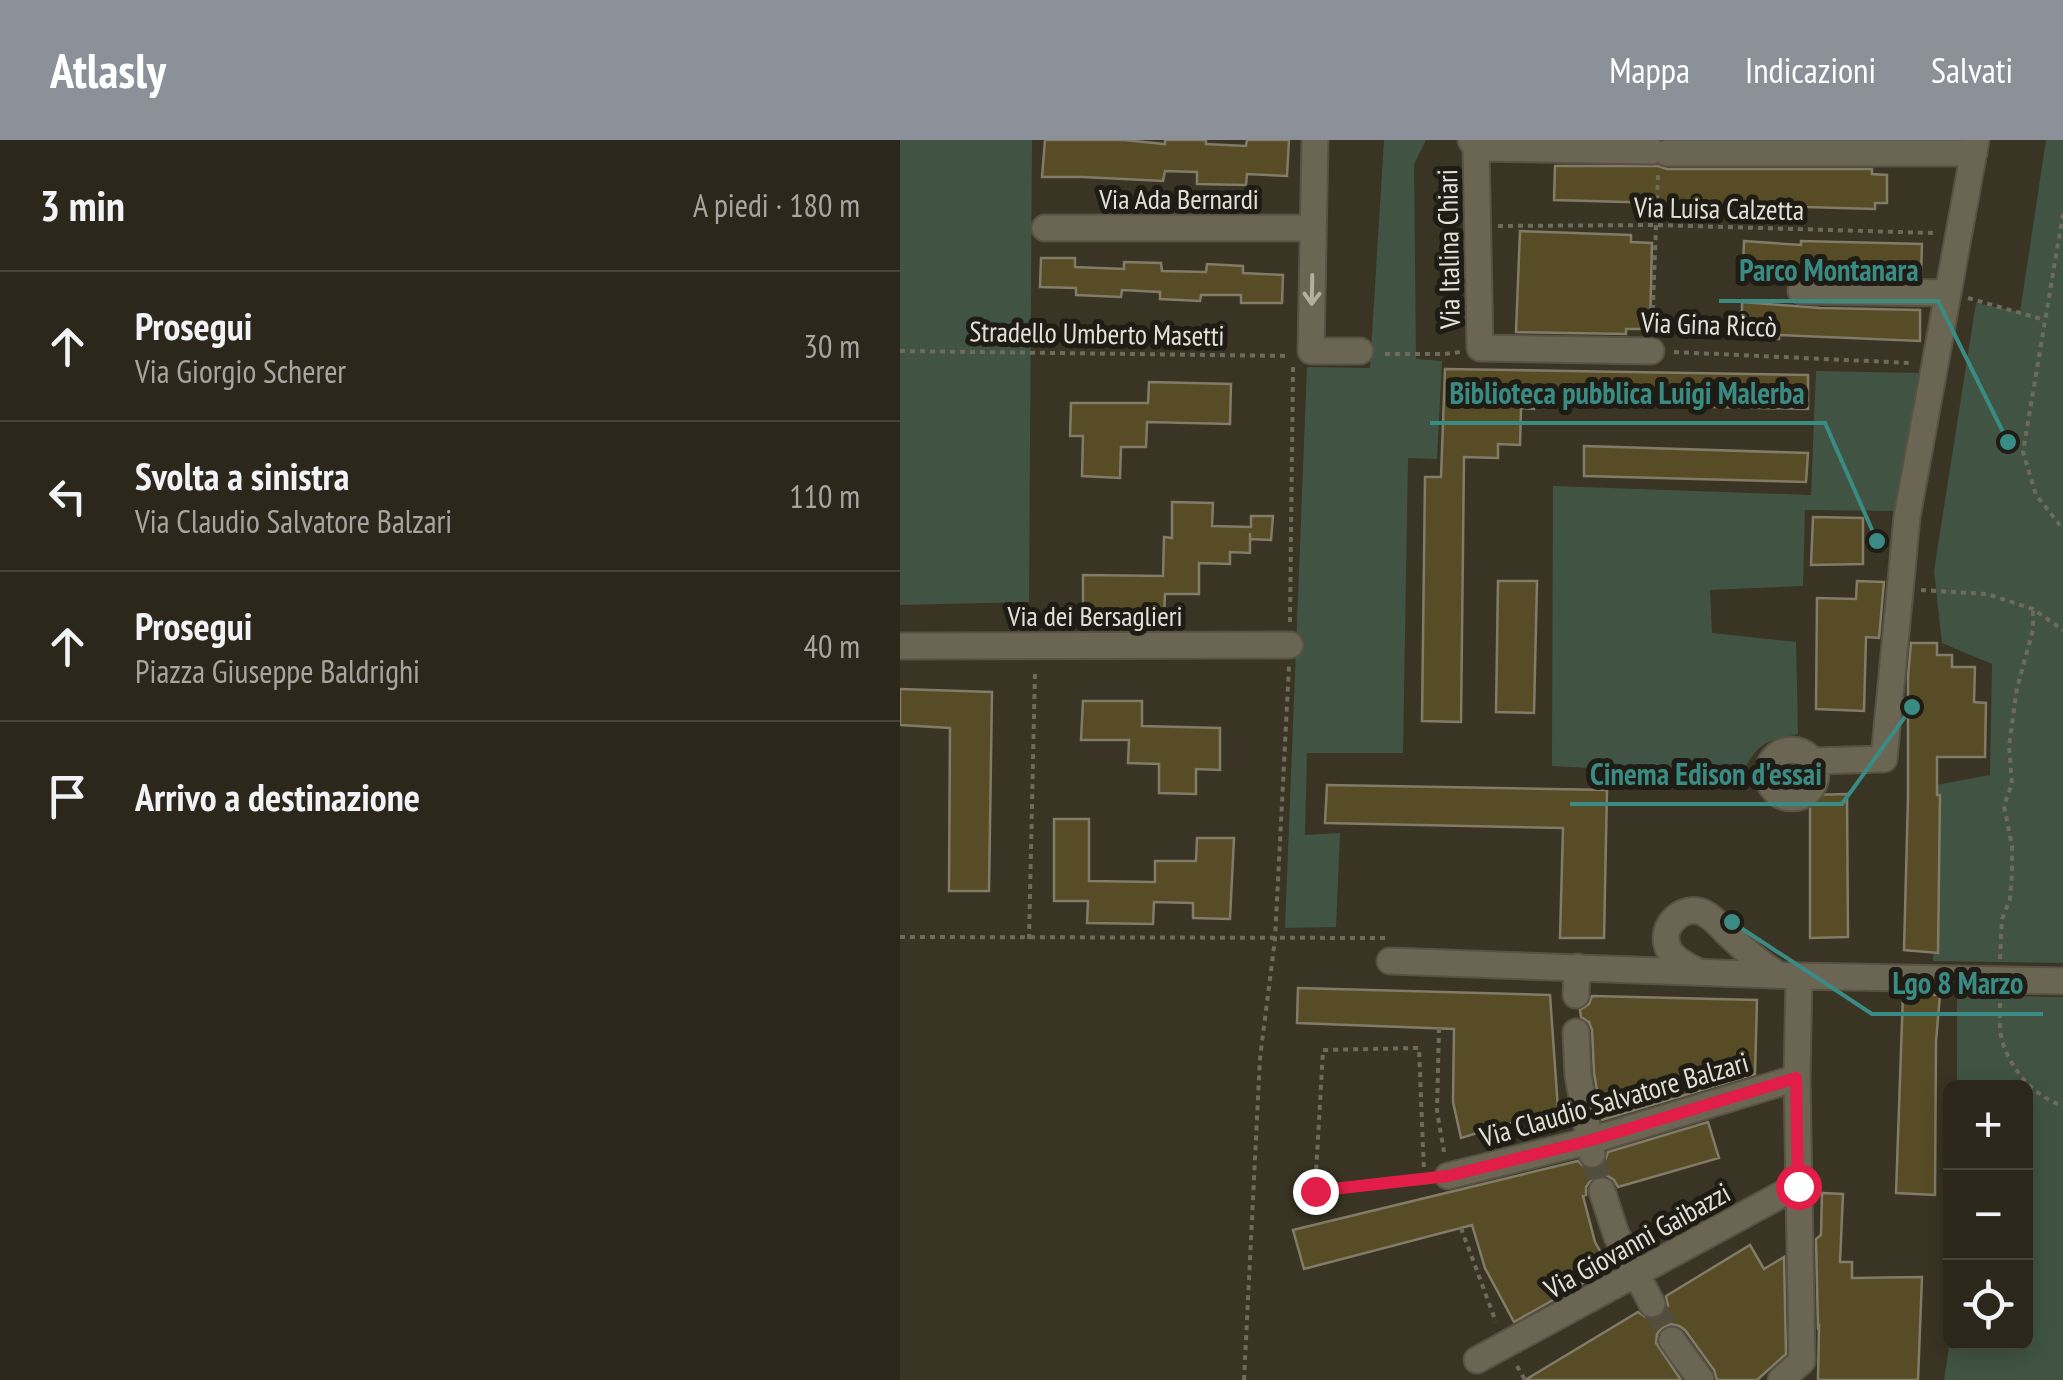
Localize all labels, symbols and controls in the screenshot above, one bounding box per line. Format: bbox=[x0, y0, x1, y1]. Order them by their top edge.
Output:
text: Atlasly bbox=[50, 39, 166, 101]
text: Mappa bbox=[1609, 47, 1690, 93]
text: Indicazioni bbox=[1745, 47, 1876, 93]
text: Salvati bbox=[1931, 47, 2013, 93]
street label: Via Italina Chiari bbox=[1428, 169, 1468, 330]
text: 3 min bbox=[40, 178, 125, 233]
street label: Via Ada Bernardi bbox=[1098, 180, 1259, 217]
text: A piedi · 180 m bbox=[693, 184, 860, 226]
street label: Via Luisa Calzetta bbox=[1633, 188, 1804, 228]
callout: Parco Montanara bbox=[1719, 241, 1938, 301]
text: Parco Montanara bbox=[1739, 250, 1919, 289]
one-way arrow bbox=[1303, 273, 1322, 305]
text: Prosegui bbox=[135, 301, 252, 350]
street label: Via Gina Riccò bbox=[1639, 303, 1778, 345]
street label: Stradello Umberto Masetti bbox=[969, 312, 1225, 354]
icon: ahead bbox=[40, 319, 95, 374]
text: 30 m bbox=[804, 325, 860, 367]
text: Via Giorgio Scherer bbox=[135, 350, 346, 392]
callout: Biblioteca pubblica Luigi Malerba bbox=[1430, 363, 1825, 423]
text: Biblioteca pubblica Luigi Malerba bbox=[1449, 373, 1805, 412]
text: Svolta a sinistra bbox=[135, 451, 349, 500]
icon: left bbox=[40, 469, 95, 524]
text: 110 m bbox=[789, 475, 860, 517]
text: Via Claudio Salvatore Balzari bbox=[135, 500, 452, 542]
street label: Via dei Bersaglieri bbox=[1007, 597, 1182, 634]
text: Prosegui bbox=[135, 601, 252, 650]
icon: ahead bbox=[40, 619, 95, 674]
text: 40 m bbox=[804, 625, 860, 667]
text: Piazza Giuseppe Baldrighi bbox=[135, 650, 420, 692]
callout: Cinema Edison d'essai bbox=[1570, 744, 1842, 804]
text: Cinema Edison d'essai bbox=[1590, 754, 1822, 793]
icon: arrive bbox=[40, 769, 95, 824]
text: Arrivo a destinazione bbox=[135, 772, 420, 821]
callout: Lgo 8 Marzo bbox=[1872, 954, 2043, 1014]
text: Lgo 8 Marzo bbox=[1893, 963, 2023, 1002]
street label: Via Claudio Salvatore Balzari bbox=[1475, 1043, 1753, 1155]
map controls bbox=[1943, 1080, 2033, 1350]
button: + bbox=[1943, 1080, 2033, 1170]
route start bbox=[1776, 1164, 1822, 1210]
route end bbox=[1293, 1169, 1339, 1215]
button: − bbox=[1943, 1170, 2033, 1260]
street label: Via Giovanni Gaibazzi bbox=[1537, 1174, 1737, 1307]
button: locate bbox=[1943, 1260, 2033, 1350]

